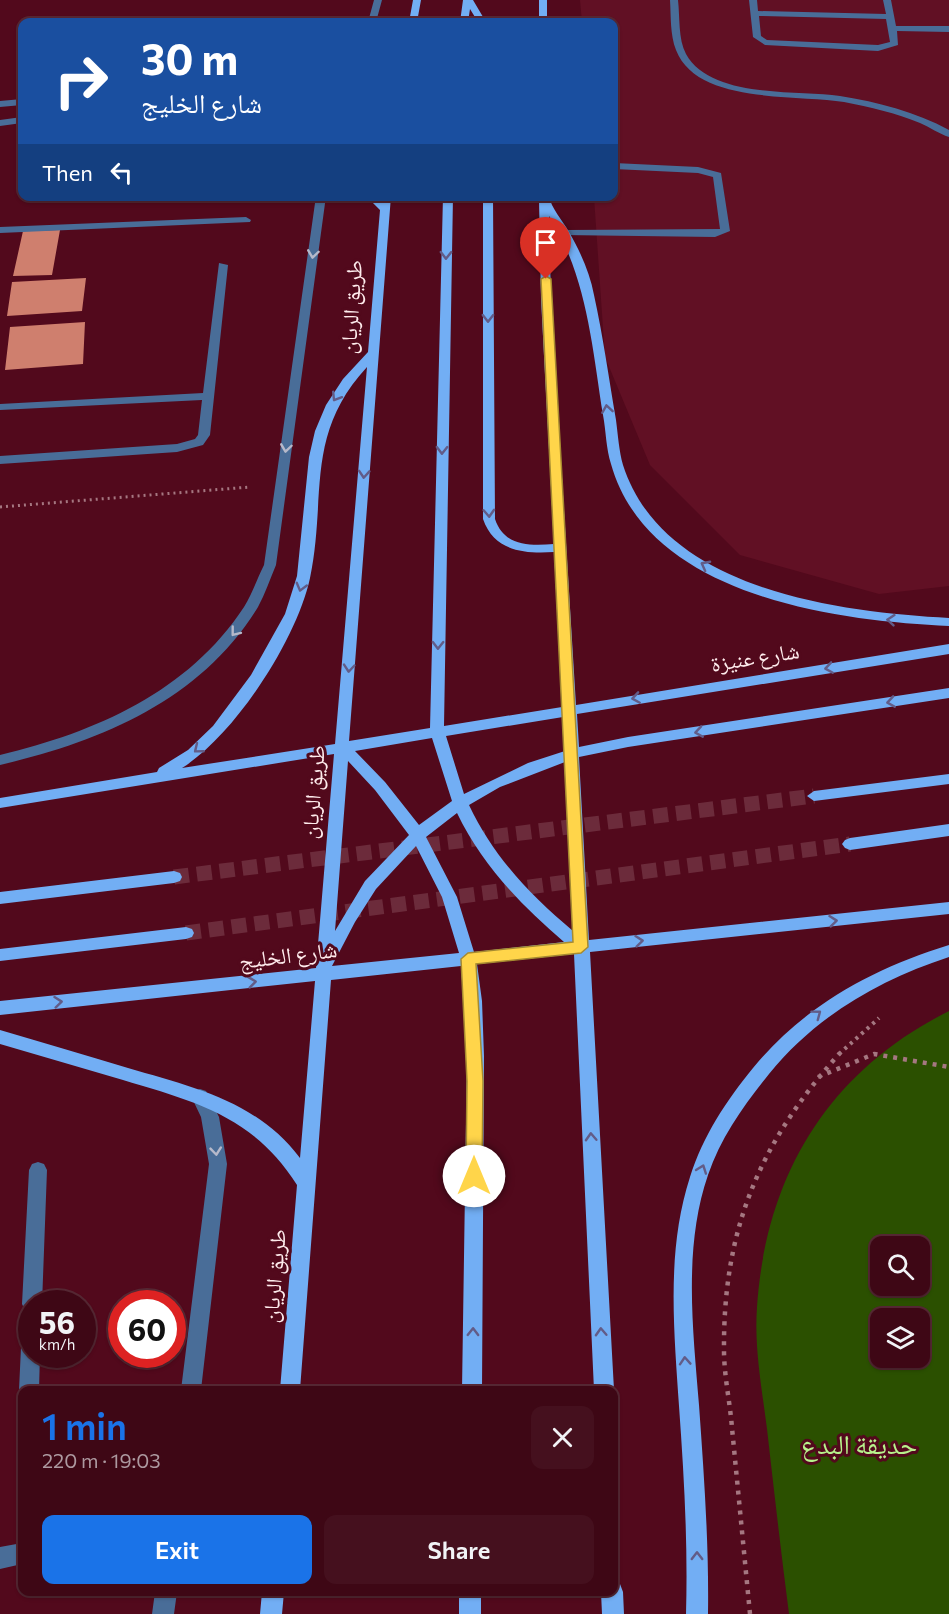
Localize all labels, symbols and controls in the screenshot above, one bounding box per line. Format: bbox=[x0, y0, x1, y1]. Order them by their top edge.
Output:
text: 30 m bbox=[141, 32, 238, 84]
icon: right bbox=[42, 42, 120, 120]
text: شارع الخليج bbox=[141, 86, 262, 119]
icon: left bbox=[105, 156, 138, 189]
text: Then bbox=[42, 159, 93, 186]
pin bbox=[520, 217, 571, 279]
icon: arrive bbox=[529, 226, 562, 259]
one-way arrow bbox=[307, 250, 319, 259]
one-way arrow bbox=[439, 250, 452, 259]
street label: طريق الريان bbox=[334, 259, 368, 355]
one-way arrow bbox=[482, 313, 494, 322]
one-way arrow bbox=[331, 391, 343, 401]
one-way arrow bbox=[602, 404, 614, 414]
one-way arrow bbox=[280, 443, 292, 452]
one-way arrow bbox=[436, 445, 448, 454]
one-way arrow bbox=[358, 469, 371, 478]
one-way arrow bbox=[483, 508, 496, 517]
one-way arrow bbox=[701, 561, 711, 572]
one-way arrow bbox=[296, 582, 309, 592]
one-way arrow bbox=[886, 614, 895, 627]
one-way arrow bbox=[232, 626, 243, 637]
street label: شارع عنيزة bbox=[709, 636, 801, 678]
one-way arrow bbox=[432, 640, 444, 649]
one-way arrow bbox=[824, 661, 834, 673]
one-way arrow bbox=[343, 664, 356, 673]
one-way arrow bbox=[632, 692, 641, 704]
one-way arrow bbox=[887, 695, 896, 707]
one-way arrow bbox=[694, 725, 704, 738]
one-way arrow bbox=[193, 742, 204, 753]
street label: طريق الريان bbox=[295, 744, 331, 840]
one-way arrow bbox=[828, 915, 837, 928]
street label: شارع الخليج bbox=[237, 935, 339, 975]
one-way arrow bbox=[634, 935, 643, 948]
one-way arrow bbox=[248, 976, 257, 989]
one-way arrow bbox=[54, 996, 63, 1009]
one-way arrow bbox=[810, 1011, 821, 1022]
one-way arrow bbox=[584, 1133, 597, 1142]
position arrow bbox=[442, 1144, 506, 1208]
one-way arrow bbox=[209, 1147, 222, 1156]
one-way arrow bbox=[694, 1164, 707, 1175]
street label: طريق الريان bbox=[256, 1228, 292, 1324]
map controls bbox=[870, 1236, 930, 1368]
button: search bbox=[870, 1236, 930, 1296]
speed limit sign: 60 bbox=[108, 1290, 186, 1368]
text: 56 bbox=[39, 1303, 75, 1340]
button: layers bbox=[870, 1308, 930, 1368]
one-way arrow bbox=[466, 1328, 479, 1337]
one-way arrow bbox=[594, 1328, 607, 1337]
text: km/h bbox=[39, 1335, 75, 1353]
one-way arrow bbox=[679, 1356, 692, 1365]
text: 1 min bbox=[42, 1403, 127, 1447]
button: close bbox=[531, 1406, 594, 1469]
park label: حديقة البدع bbox=[801, 1427, 917, 1462]
text: 220 m · 19:03 bbox=[42, 1448, 161, 1472]
button: Exit bbox=[42, 1515, 312, 1584]
button: Share bbox=[324, 1515, 594, 1584]
one-way arrow bbox=[691, 1551, 703, 1560]

